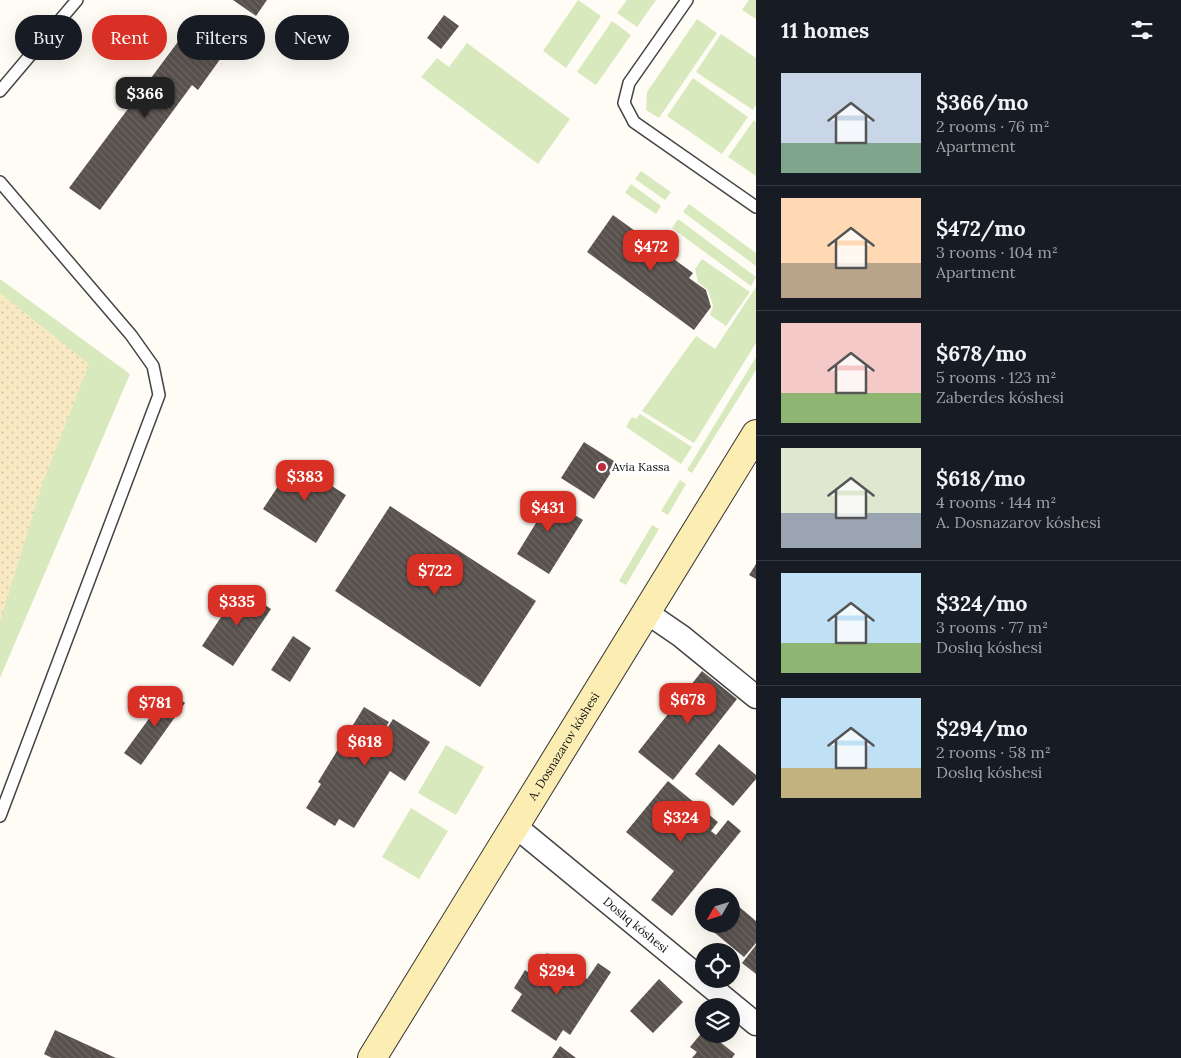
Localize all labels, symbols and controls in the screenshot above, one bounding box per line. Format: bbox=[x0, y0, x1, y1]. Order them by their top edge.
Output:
chip: Buy bbox=[15, 15, 82, 60]
chip: Rent bbox=[92, 15, 167, 60]
chip: Filters bbox=[177, 15, 265, 60]
chip: New bbox=[275, 15, 349, 60]
icon: filters bbox=[1128, 16, 1156, 44]
text: 11 homes bbox=[781, 17, 869, 44]
pin: $366 bbox=[115, 76, 175, 119]
text: $366 bbox=[127, 83, 163, 103]
text: $366/mo bbox=[936, 89, 1028, 116]
icon: home bbox=[821, 93, 881, 153]
text: 2 rooms · 76 m² bbox=[936, 116, 1050, 136]
text: Apartment bbox=[936, 136, 1016, 156]
text: $472/mo bbox=[936, 215, 1026, 242]
icon: home bbox=[821, 218, 881, 278]
pin: $472 bbox=[621, 230, 681, 272]
text: $472 bbox=[634, 236, 668, 256]
text: 3 rooms · 104 m² bbox=[936, 242, 1058, 262]
text: Apartment bbox=[936, 262, 1016, 282]
text: $678/mo bbox=[936, 340, 1027, 367]
icon: home bbox=[821, 343, 881, 403]
text: 5 rooms · 123 m² bbox=[936, 367, 1056, 387]
text: Zaberdes kóshesi bbox=[936, 387, 1064, 407]
place label: Avia Kassa bbox=[611, 459, 670, 474]
pin: $383 bbox=[275, 460, 335, 502]
marker: Avia Kassa bbox=[596, 461, 608, 473]
text: $618/mo bbox=[936, 465, 1025, 492]
text: $383 bbox=[287, 466, 323, 486]
icon: home bbox=[821, 468, 881, 528]
pin: $431 bbox=[518, 490, 578, 533]
text: 4 rooms · 144 m² bbox=[936, 492, 1056, 512]
text: $431 bbox=[531, 497, 565, 517]
text: A. Dosnazarov kóshesi bbox=[936, 512, 1101, 532]
pin: $722 bbox=[405, 554, 465, 596]
text: $722 bbox=[418, 560, 452, 580]
pin: $335 bbox=[207, 584, 267, 627]
text: $324/mo bbox=[936, 590, 1027, 617]
text: $335 bbox=[219, 591, 255, 611]
icon: home bbox=[821, 593, 881, 653]
text: 3 rooms · 77 m² bbox=[936, 617, 1048, 637]
text: Doslıq kóshesi bbox=[936, 637, 1042, 657]
pin: $678 bbox=[658, 682, 718, 725]
pin: $781 bbox=[125, 686, 185, 728]
street label: A. Dosnazarov kóshesi bbox=[524, 689, 602, 804]
text: $678 bbox=[670, 689, 706, 709]
text: $781 bbox=[139, 692, 171, 712]
text: $294/mo bbox=[936, 715, 1028, 742]
icon: home bbox=[821, 718, 881, 778]
pin: $618 bbox=[335, 724, 395, 767]
text: $618 bbox=[348, 731, 382, 751]
text: 2 rooms · 58 m² bbox=[936, 742, 1051, 762]
text: Doslıq kóshesi bbox=[936, 762, 1042, 782]
pin: $324 bbox=[651, 800, 711, 843]
text: $324 bbox=[663, 807, 699, 827]
north arrow bbox=[695, 888, 740, 932]
map controls bbox=[695, 888, 740, 1043]
street label: Doslıq kóshesi bbox=[600, 893, 671, 956]
button: locate bbox=[695, 943, 740, 988]
pin: $294 bbox=[527, 954, 587, 996]
text: $294 bbox=[539, 960, 575, 980]
button: layers bbox=[695, 998, 740, 1043]

